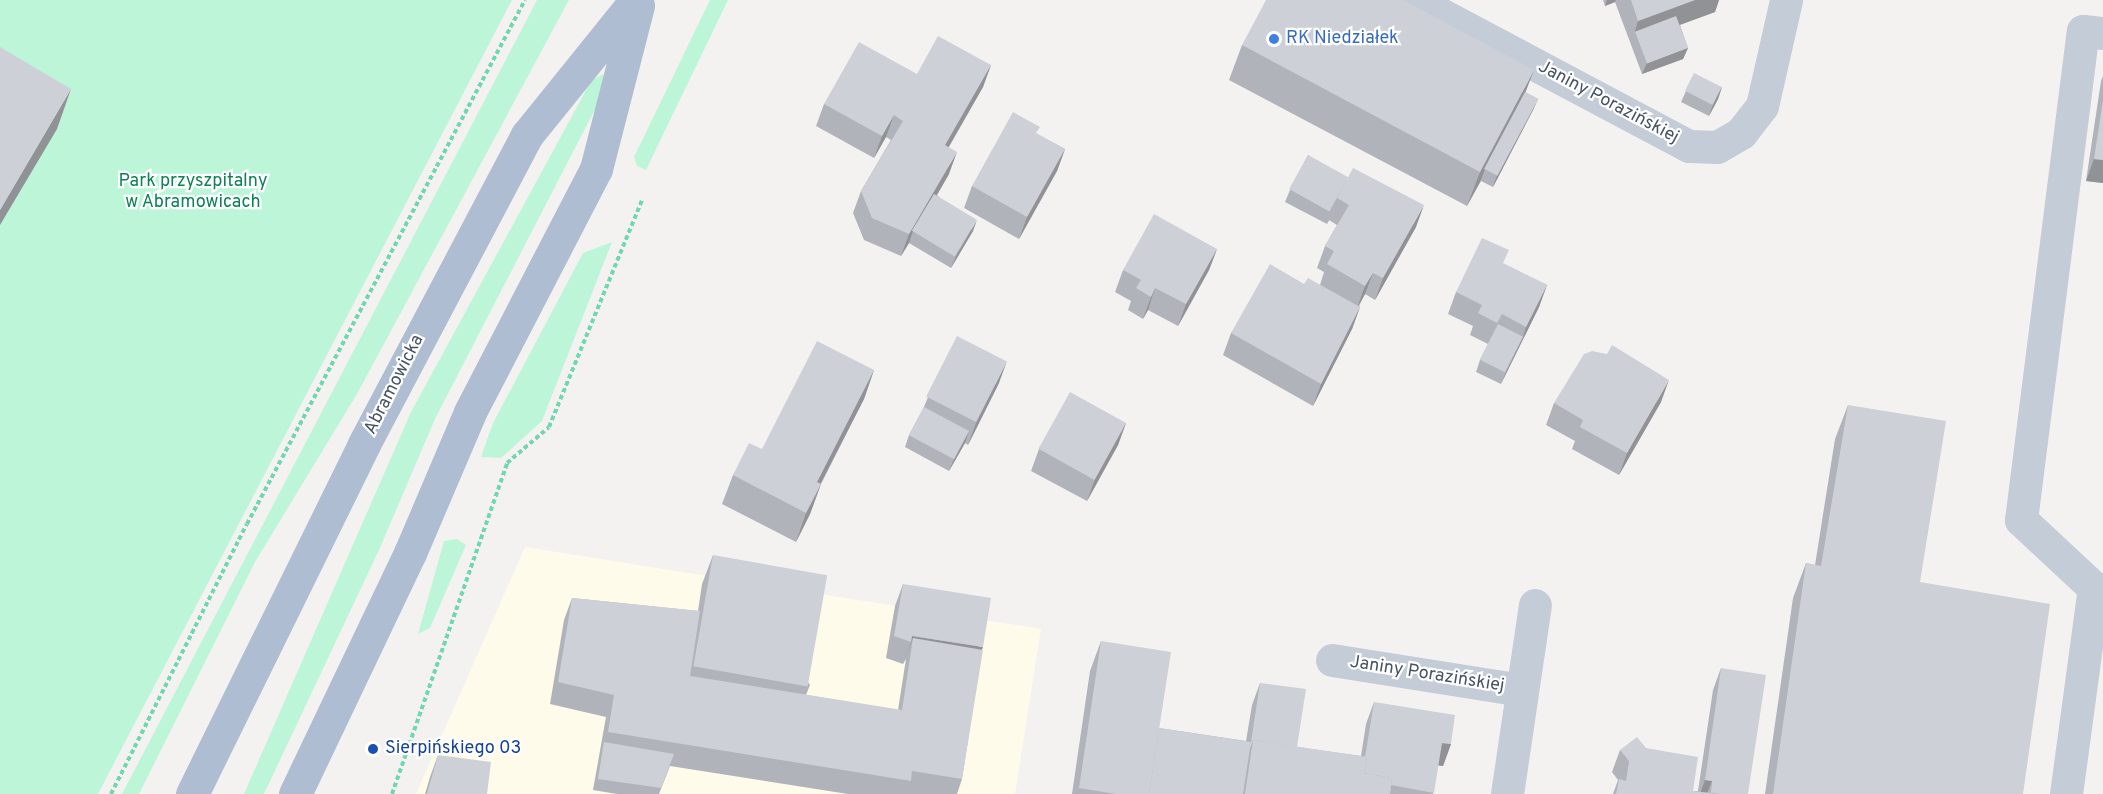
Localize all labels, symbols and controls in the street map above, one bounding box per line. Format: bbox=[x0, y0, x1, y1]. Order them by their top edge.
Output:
place label: RK Niedziałek bbox=[1286, 28, 1399, 50]
marker: RK Niedziałek bbox=[1267, 32, 1281, 46]
street label: Janiny Porazińskiej bbox=[1534, 57, 1682, 149]
park label: Park przyszpitalny w Abramowicach bbox=[119, 172, 267, 214]
street label: Abramowicka bbox=[361, 332, 429, 438]
street label: Janiny Porazińskiej bbox=[1348, 652, 1506, 698]
place label: Sierpińskiego 03 bbox=[385, 738, 521, 760]
marker: Sierpińskiego 03 bbox=[366, 742, 380, 756]

